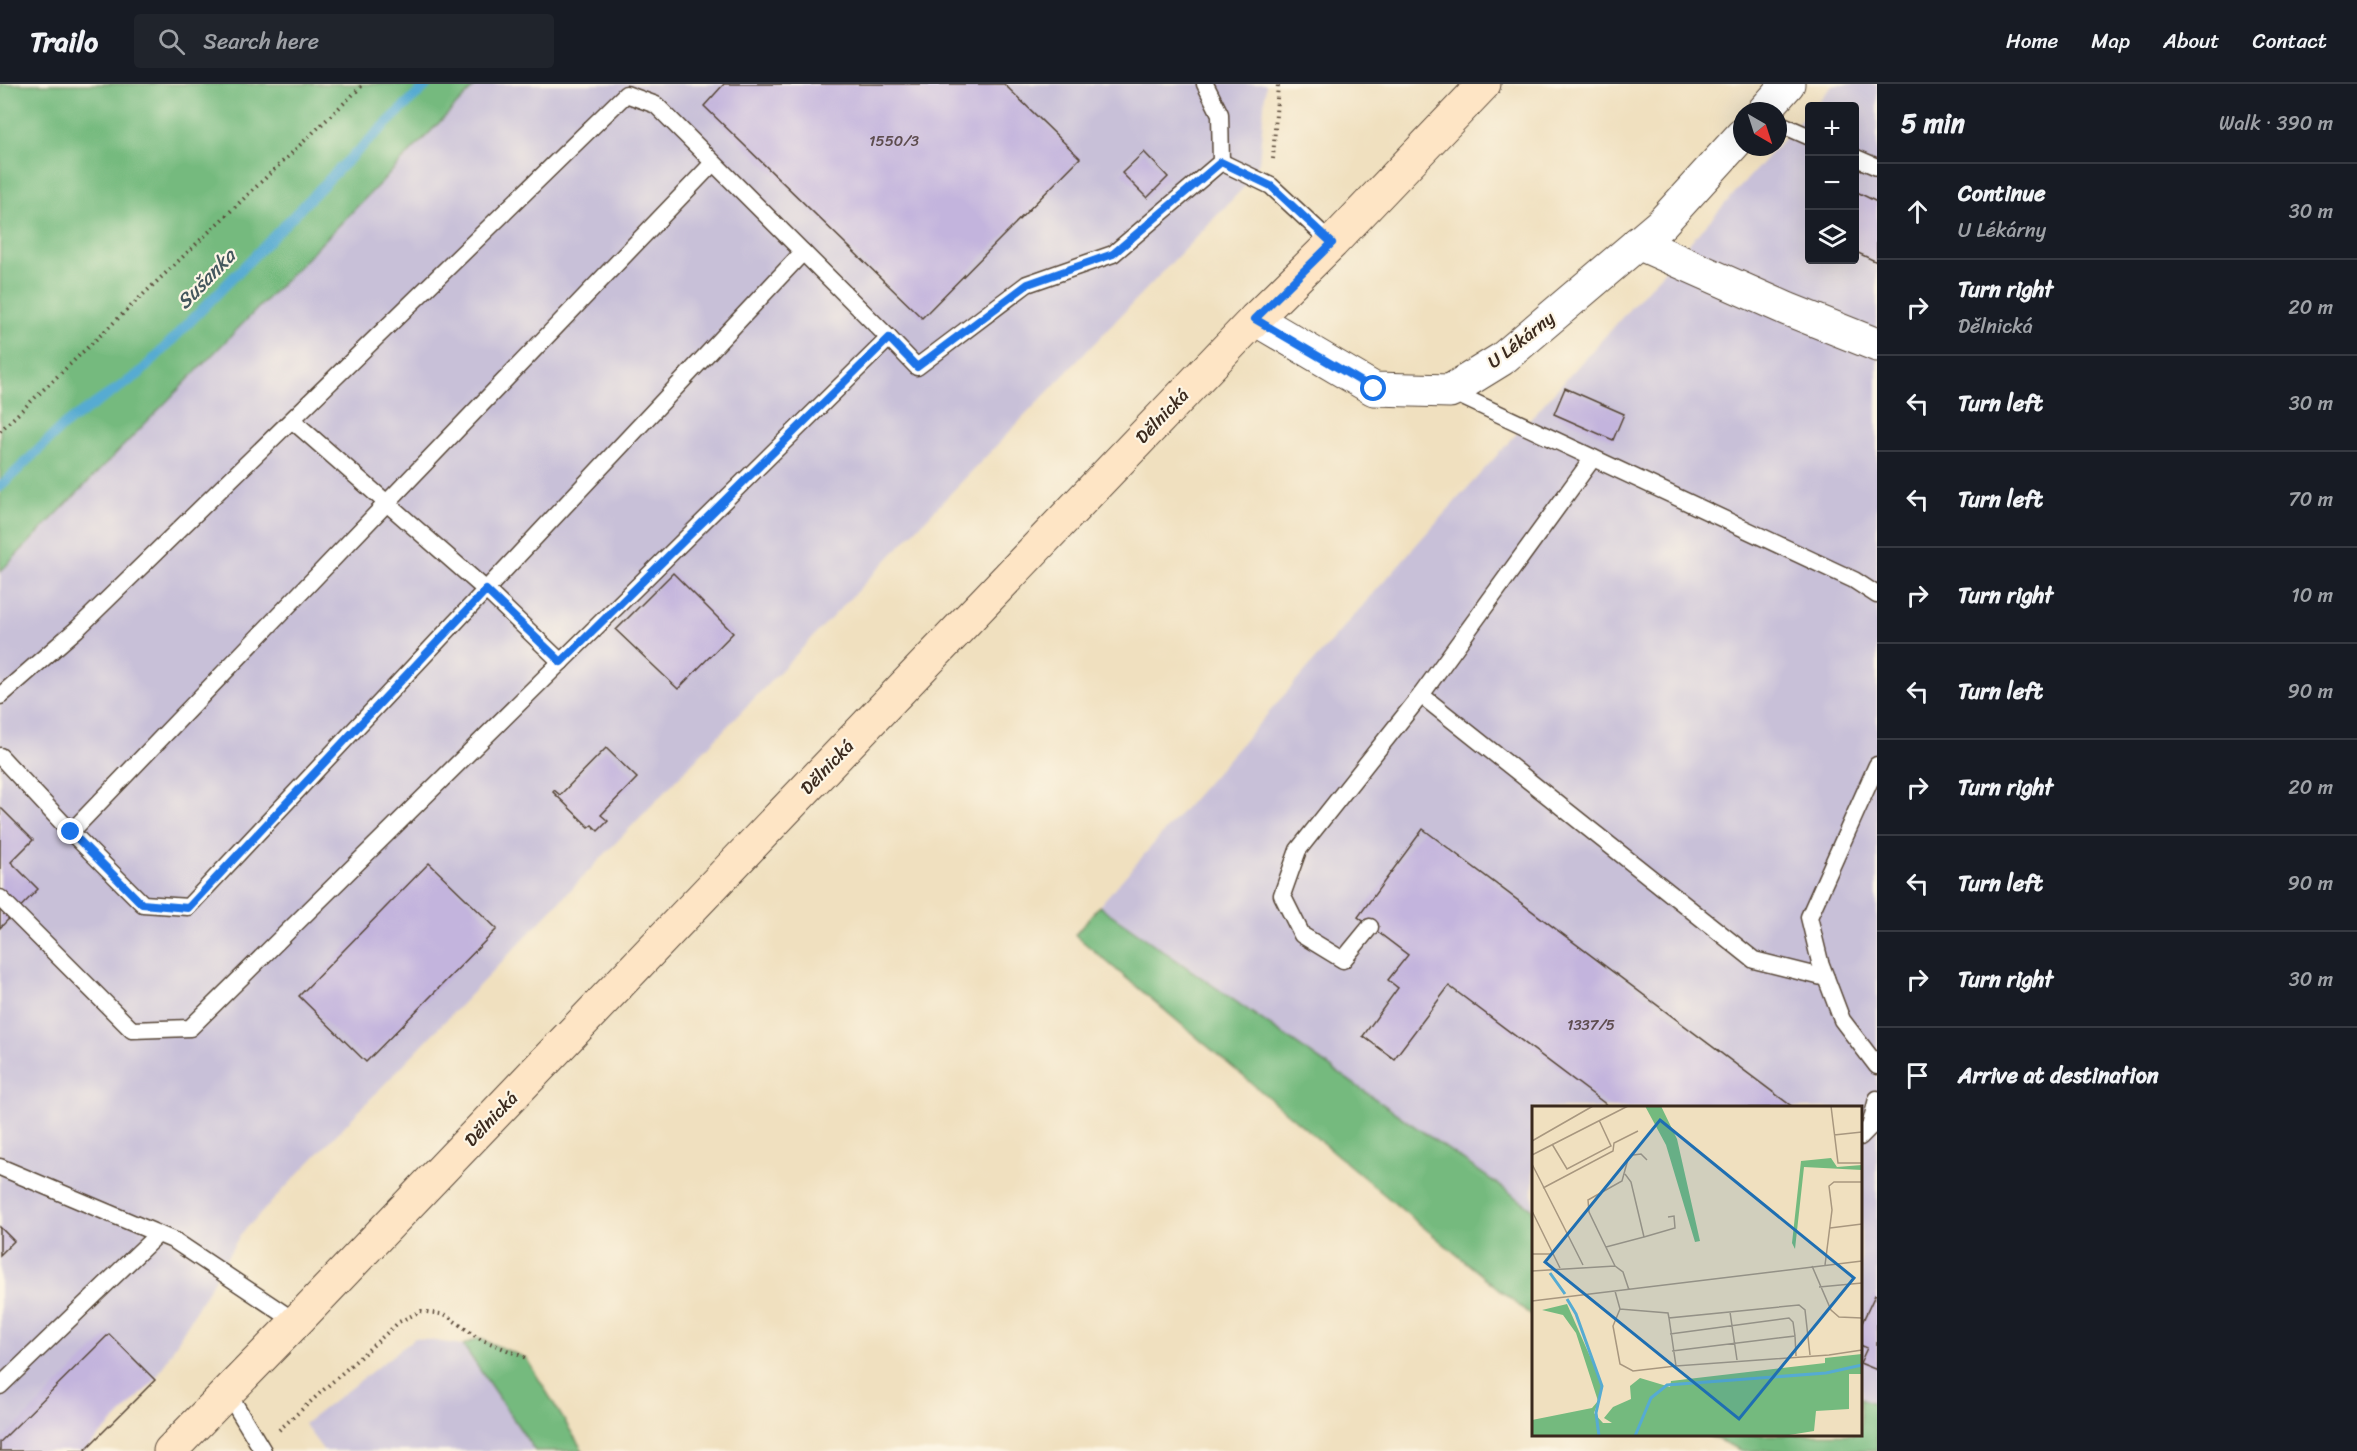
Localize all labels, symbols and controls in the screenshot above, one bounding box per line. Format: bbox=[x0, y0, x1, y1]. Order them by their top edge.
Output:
search box bbox=[134, 14, 554, 68]
text: Trailo bbox=[30, 17, 98, 66]
text: Search here bbox=[203, 22, 319, 61]
text: Home bbox=[2006, 22, 2058, 60]
text: Map bbox=[2091, 22, 2130, 60]
text: About bbox=[2163, 22, 2220, 60]
text: Contact bbox=[2253, 22, 2327, 60]
icon: search bbox=[155, 25, 188, 58]
text: 5 min bbox=[1901, 100, 1965, 146]
north arrow bbox=[1733, 102, 1787, 156]
map controls bbox=[1805, 102, 1859, 264]
button: + bbox=[1805, 102, 1859, 156]
text: Walk · 390 m bbox=[2219, 106, 2333, 141]
house number: 1550/3 bbox=[869, 128, 919, 154]
button: − bbox=[1805, 156, 1859, 210]
text: Continue bbox=[1958, 174, 2046, 213]
text: 30 m bbox=[2289, 194, 2333, 229]
icon: ahead bbox=[1901, 195, 1934, 228]
button: layers bbox=[1805, 210, 1859, 264]
text: U Lékárny bbox=[1958, 213, 2046, 248]
water label: Sušanka bbox=[168, 239, 246, 318]
text: Turn right bbox=[1958, 270, 2053, 309]
text: 20 m bbox=[2288, 290, 2333, 325]
icon: right bbox=[1901, 291, 1934, 324]
street label: U Lékárny bbox=[1480, 303, 1563, 377]
text: Dělnická bbox=[1958, 309, 2033, 344]
route start bbox=[1360, 375, 1386, 401]
street label: Dělnická bbox=[1127, 381, 1197, 451]
text: Turn left bbox=[1958, 384, 2043, 423]
text: 30 m bbox=[2289, 386, 2333, 421]
icon: left bbox=[1901, 387, 1934, 420]
text: Turn left bbox=[1958, 480, 2043, 519]
text: 70 m bbox=[2288, 482, 2333, 517]
icon: left bbox=[1901, 483, 1934, 516]
text: Turn right bbox=[1958, 576, 2053, 615]
text: 10 m bbox=[2291, 578, 2333, 613]
icon: right bbox=[1901, 579, 1934, 612]
text: Turn left bbox=[1958, 672, 2043, 711]
text: 90 m bbox=[2288, 674, 2333, 709]
icon: left bbox=[1901, 675, 1934, 708]
street label: Dělnická bbox=[792, 732, 862, 802]
text: Turn right bbox=[1958, 768, 2053, 807]
text: 20 m bbox=[2288, 770, 2333, 805]
icon: right bbox=[1901, 771, 1934, 804]
route end bbox=[57, 818, 83, 844]
text: Turn left bbox=[1958, 864, 2043, 903]
text: 90 m bbox=[2288, 866, 2333, 901]
icon: left bbox=[1901, 867, 1934, 900]
text: Turn right bbox=[1958, 960, 2053, 999]
text: 30 m bbox=[2289, 962, 2333, 997]
icon: right bbox=[1901, 963, 1934, 996]
house number: 1337/5 bbox=[1567, 1012, 1615, 1038]
text: Arrive at destination bbox=[1958, 1056, 2159, 1095]
icon: arrive bbox=[1901, 1059, 1934, 1092]
street label: Dělnická bbox=[456, 1084, 526, 1154]
inset map bbox=[1532, 1106, 1862, 1436]

